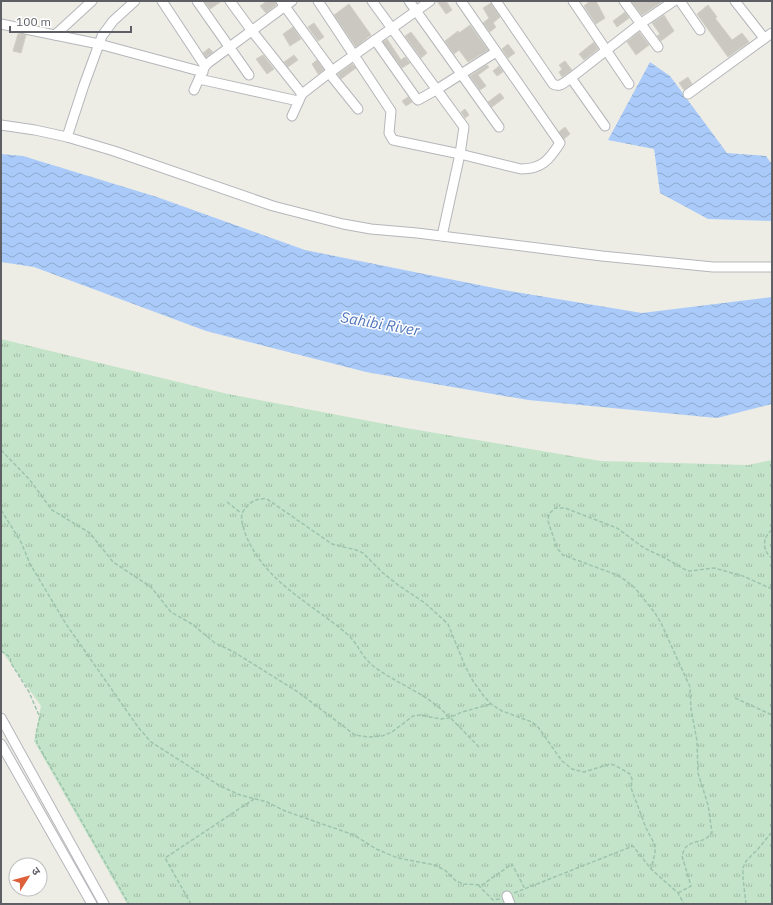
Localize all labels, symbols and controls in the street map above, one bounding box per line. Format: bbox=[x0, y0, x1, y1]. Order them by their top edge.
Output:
scale bar bbox=[10, 8, 131, 34]
text: 100 m bbox=[16, 14, 51, 29]
water label: Sahibi River bbox=[339, 307, 421, 340]
north arrow bbox=[8, 857, 48, 897]
text: उ bbox=[29, 864, 44, 878]

